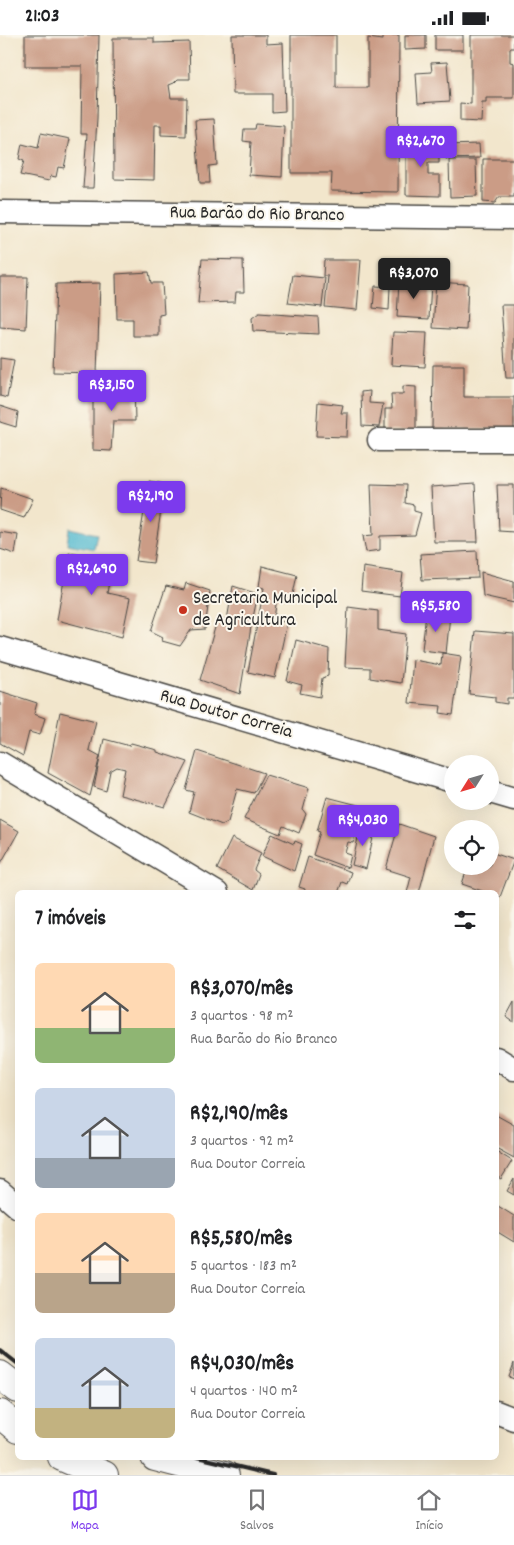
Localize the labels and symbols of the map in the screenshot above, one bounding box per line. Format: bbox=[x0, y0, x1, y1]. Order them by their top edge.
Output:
pin: R$2,670 bbox=[375, 125, 467, 168]
street label: Rua Barão do Rio Branco bbox=[169, 200, 345, 230]
pin: R$3,070 bbox=[368, 257, 460, 300]
pin: R$3,150 bbox=[66, 369, 158, 412]
pin: R$2,190 bbox=[105, 481, 197, 523]
pin: R$2,690 bbox=[46, 553, 138, 596]
place label: Secretaria Municipal de Agricultura bbox=[193, 586, 338, 635]
pin: R$5,580 bbox=[390, 591, 482, 633]
marker: Secretaria Municipal de Agricultura bbox=[177, 604, 189, 616]
street label: Rua Doutor Correia bbox=[157, 683, 296, 747]
north arrow bbox=[444, 755, 499, 810]
pin: R$4,030 bbox=[317, 805, 409, 847]

